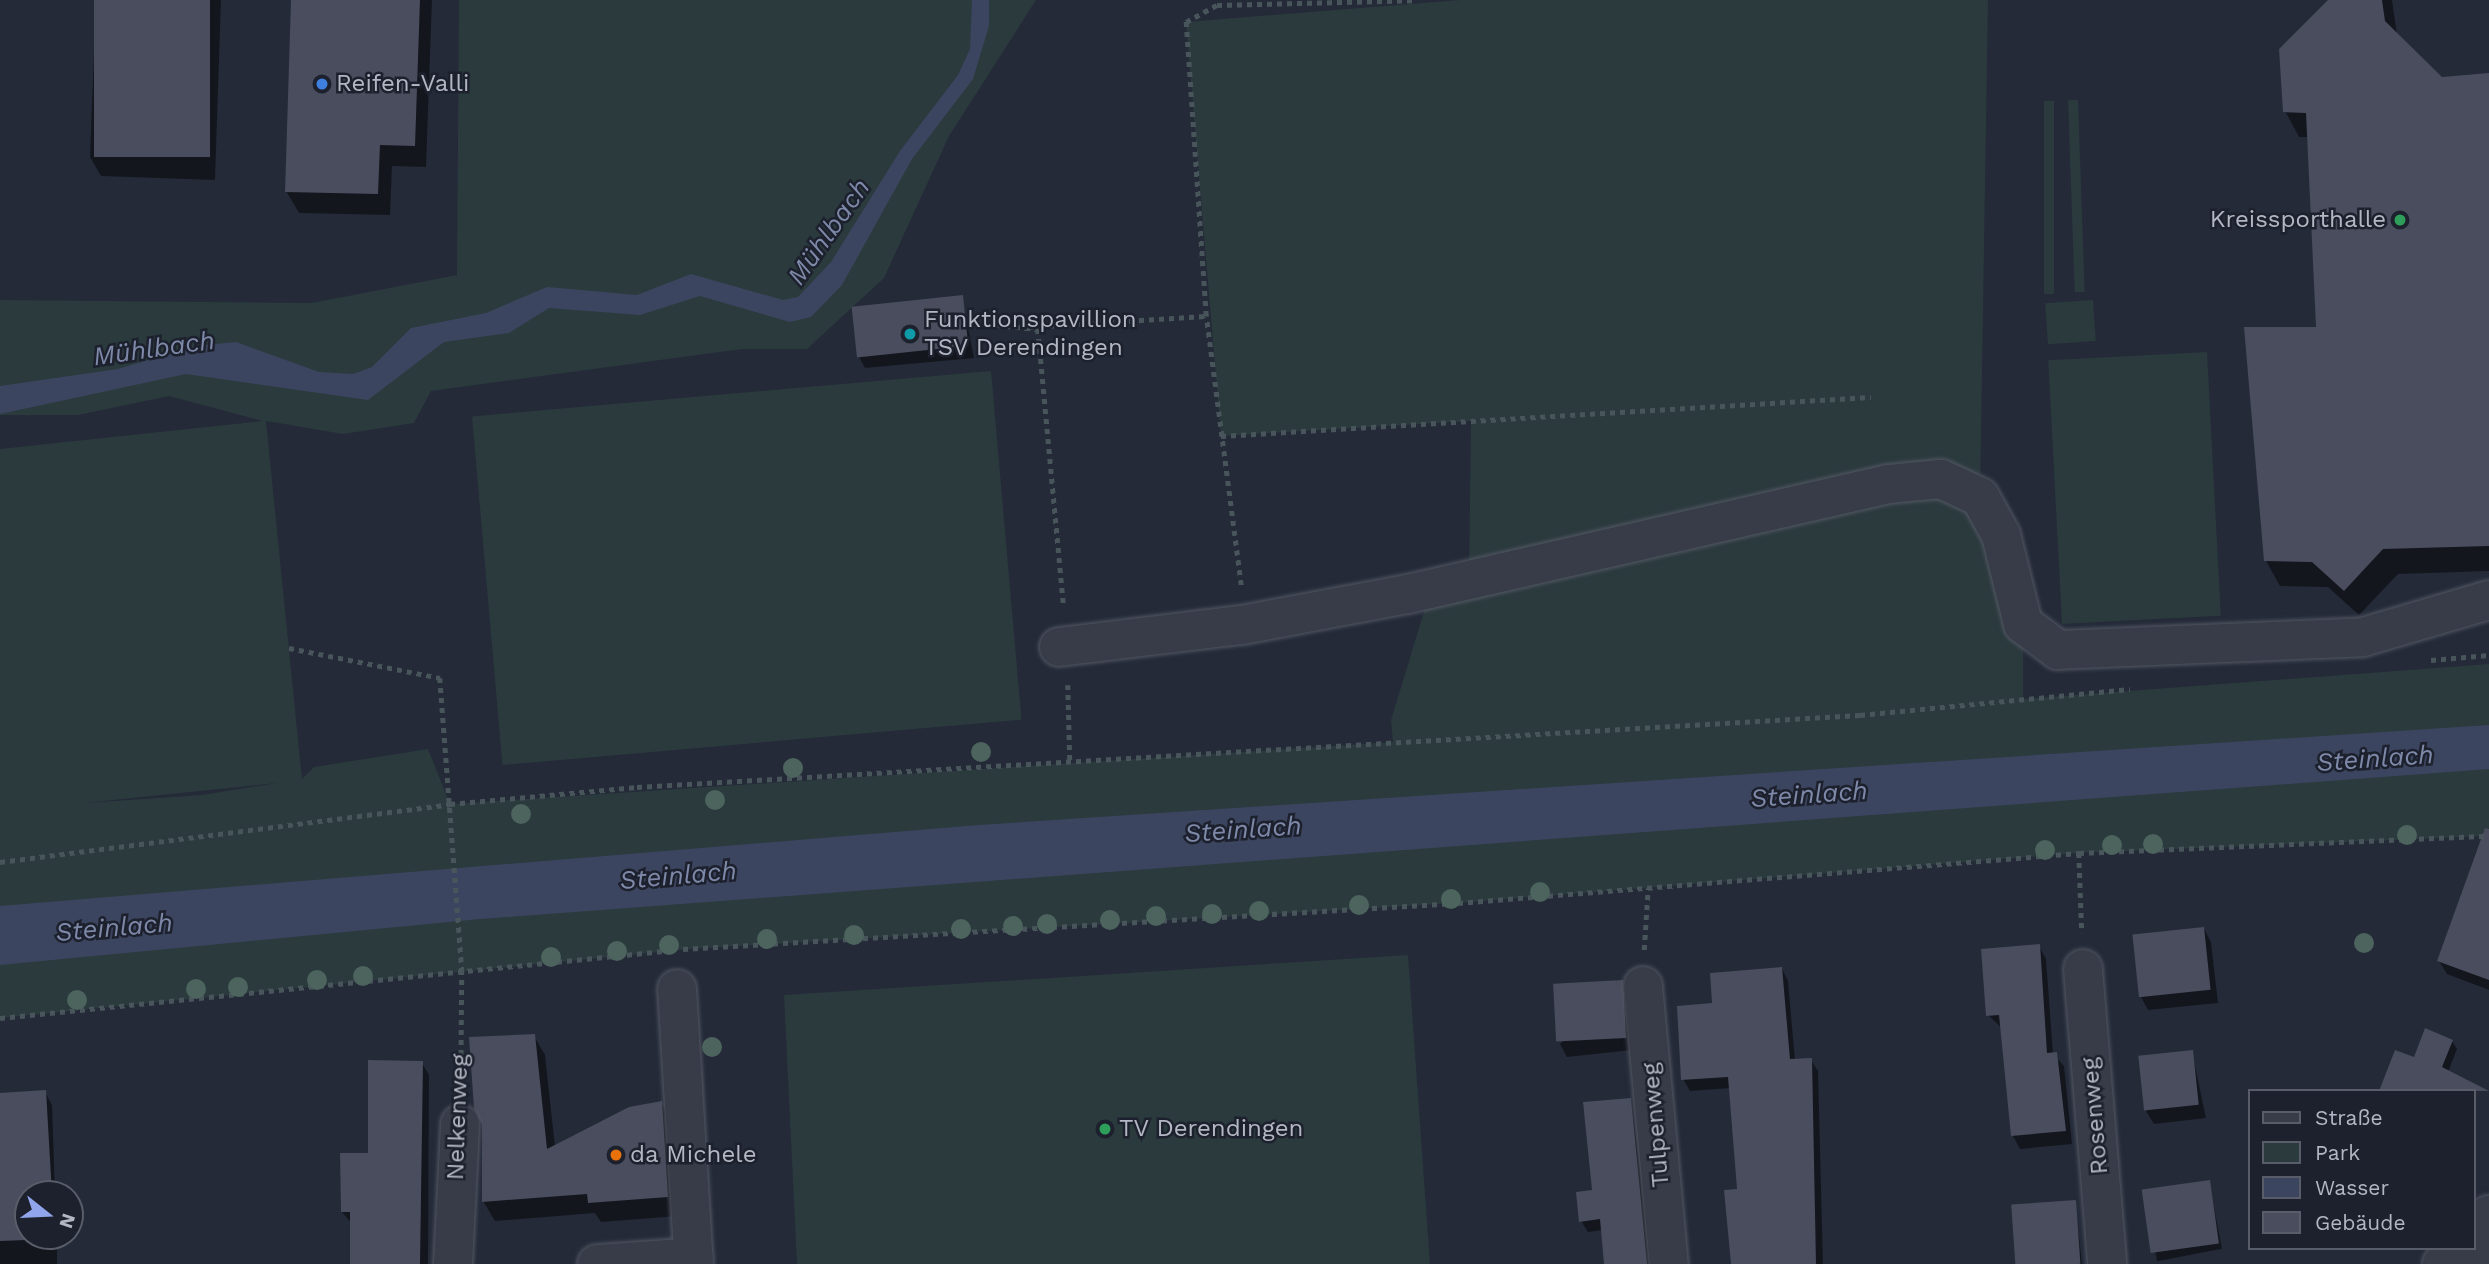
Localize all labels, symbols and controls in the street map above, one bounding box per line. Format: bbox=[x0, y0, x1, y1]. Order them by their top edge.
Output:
place label: Reifen-Valli bbox=[336, 70, 469, 98]
marker: Reifen-Valli bbox=[314, 76, 330, 92]
water label: Mühlbach bbox=[781, 173, 877, 291]
place label: Kreissporthalle bbox=[2210, 206, 2386, 234]
marker: Kreissporthalle bbox=[2392, 212, 2408, 228]
place label: Funktionspavillion TSV Derendingen bbox=[924, 306, 1137, 362]
water label: Mühlbach bbox=[91, 325, 217, 373]
marker: Funktionspavillion TSV Derendingen bbox=[902, 326, 918, 342]
water label: Steinlach bbox=[2315, 739, 2435, 779]
water label: Steinlach bbox=[1749, 775, 1869, 815]
water label: Steinlach bbox=[1183, 810, 1303, 850]
water label: Steinlach bbox=[618, 855, 738, 897]
water label: Steinlach bbox=[54, 907, 174, 949]
street label: Nelkenweg bbox=[441, 1053, 475, 1181]
street label: Rosenweg bbox=[2076, 1056, 2114, 1176]
street label: Tulpenweg bbox=[1636, 1062, 1676, 1188]
legend bbox=[2248, 1089, 2475, 1250]
text: Straße bbox=[2315, 1105, 2383, 1130]
place label: TV Derendingen bbox=[1119, 1115, 1304, 1143]
marker: TV Derendingen bbox=[1097, 1121, 1113, 1137]
text: Park bbox=[2315, 1140, 2360, 1165]
place label: da Michele bbox=[630, 1141, 757, 1169]
marker: da Michele bbox=[608, 1147, 624, 1163]
text: Wasser bbox=[2315, 1175, 2389, 1200]
north arrow bbox=[14, 1180, 84, 1250]
text: Gebäude bbox=[2315, 1210, 2406, 1235]
text: N bbox=[54, 1211, 81, 1231]

